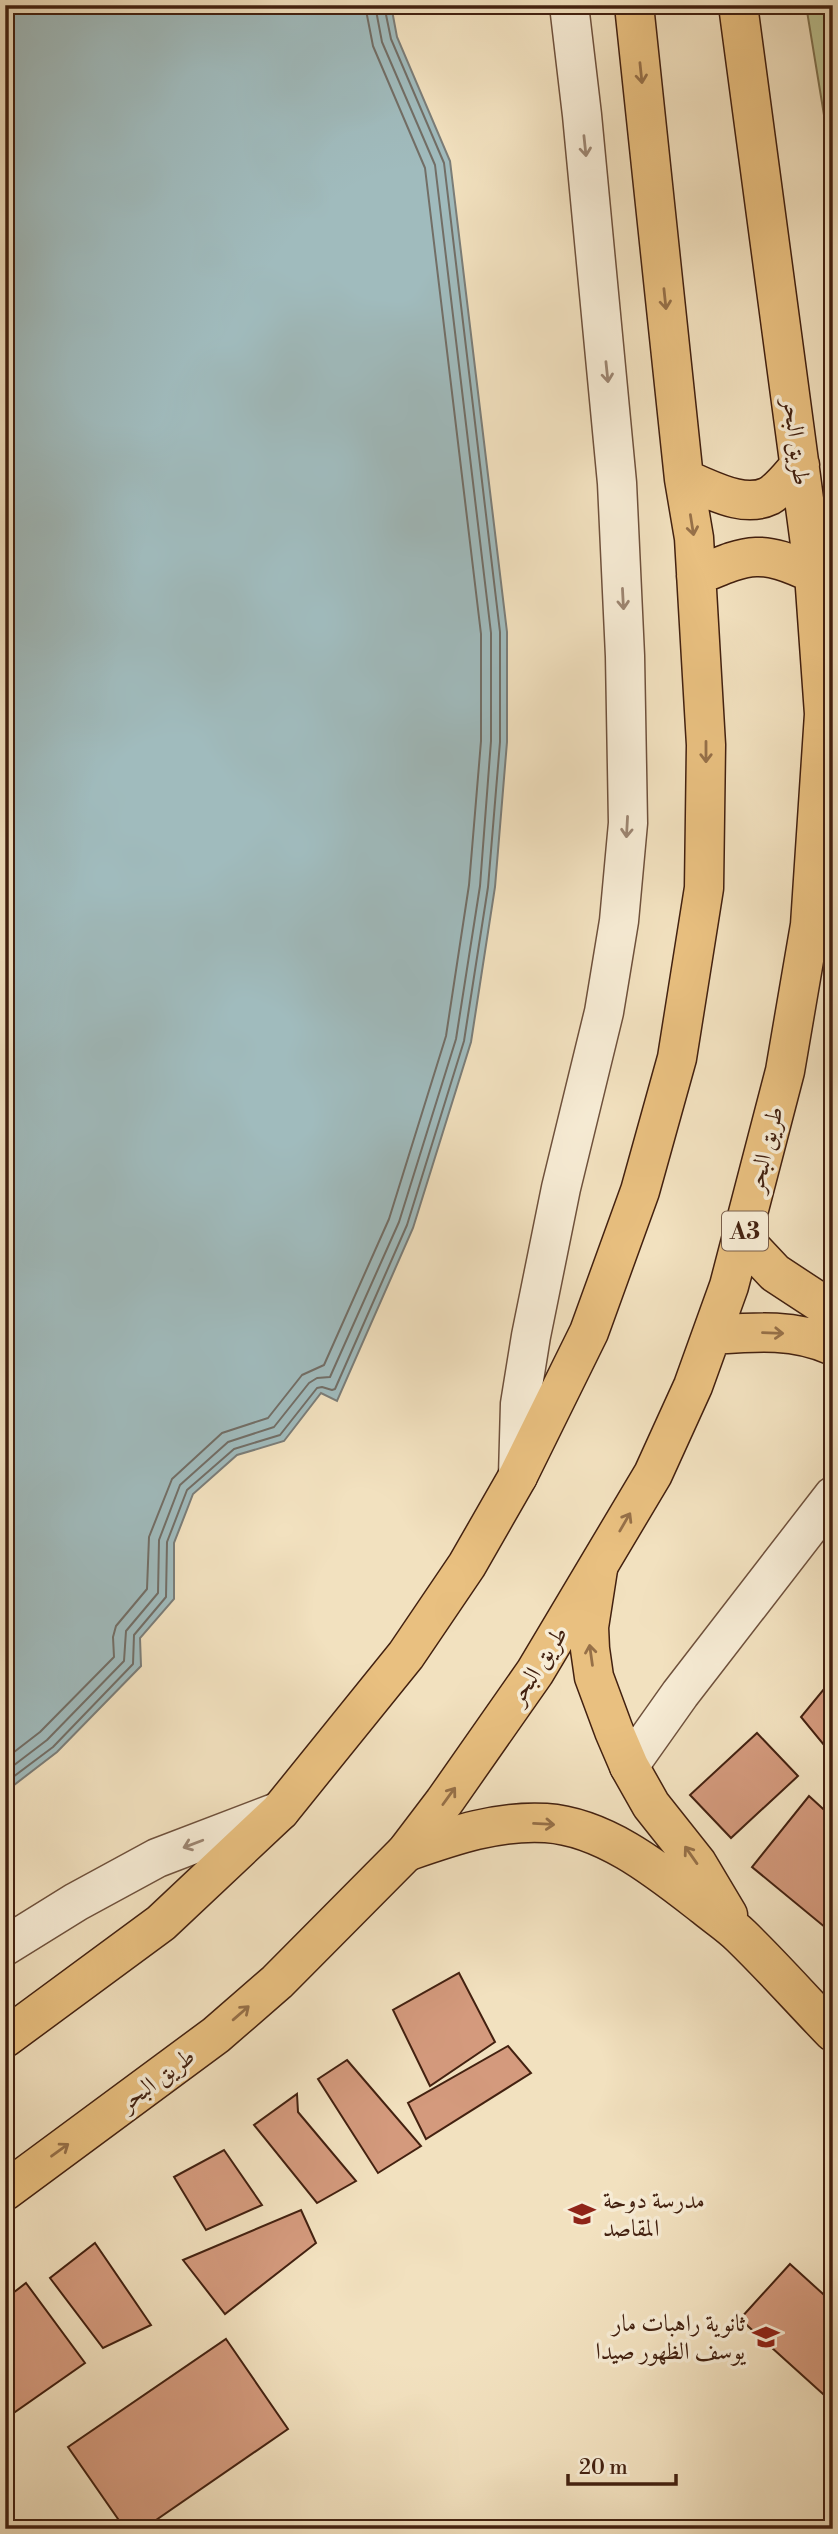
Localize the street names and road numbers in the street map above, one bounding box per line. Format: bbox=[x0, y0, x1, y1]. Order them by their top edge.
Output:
street label: طريق البحر bbox=[775, 394, 816, 487]
street label: طريق البحر bbox=[740, 1103, 791, 1198]
road number: A3 bbox=[722, 1212, 768, 1250]
street label: طريق البحر bbox=[501, 1621, 575, 1713]
street label: طريق البحر bbox=[111, 2042, 201, 2120]

